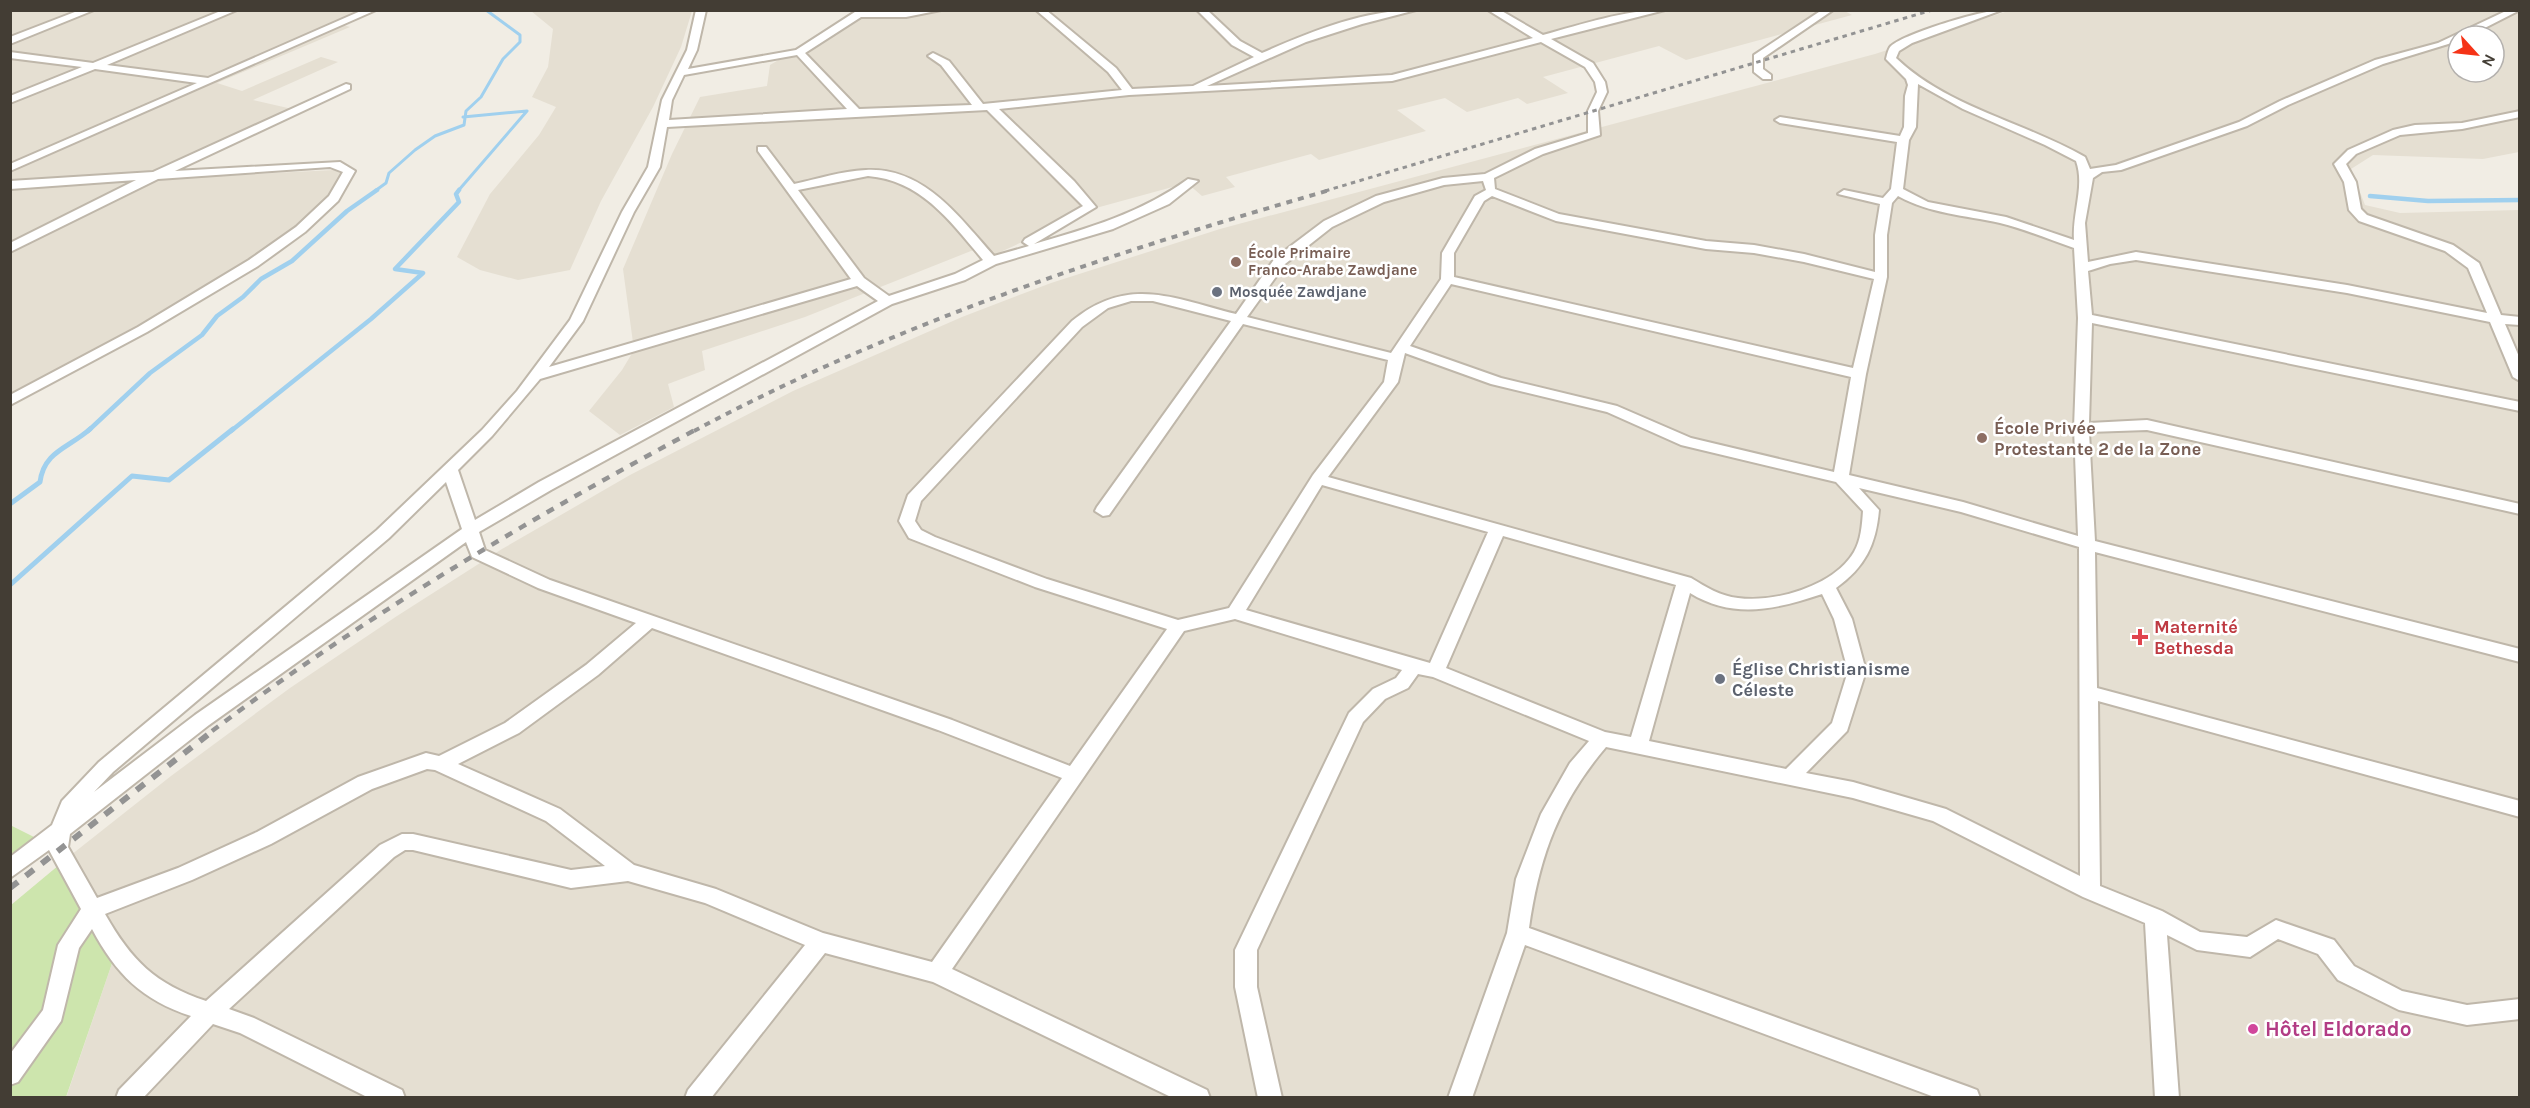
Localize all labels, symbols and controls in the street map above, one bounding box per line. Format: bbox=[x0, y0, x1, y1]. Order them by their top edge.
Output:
north arrow bbox=[2446, 24, 2506, 84]
text: N bbox=[2478, 51, 2500, 70]
place label: École Primaire Franco-Arabe Zawdjane bbox=[1248, 243, 1417, 279]
marker: École Primaire Franco-Arabe Zawdjane bbox=[1229, 255, 1243, 269]
place label: Mosquée Zawdjane bbox=[1229, 283, 1367, 301]
marker: Mosquée Zawdjane bbox=[1210, 285, 1224, 299]
place label: École Privée Protestante 2 de la Zone bbox=[1994, 416, 2201, 460]
marker: École Privée Protestante 2 de la Zone bbox=[1975, 431, 1989, 445]
place label: Maternité Bethesda bbox=[2154, 616, 2238, 659]
marker: Maternité Bethesda bbox=[2131, 628, 2149, 646]
place label: Église Christianisme Céleste bbox=[1732, 657, 1910, 701]
marker: Église Christianisme Céleste bbox=[1713, 672, 1727, 686]
place label: Hôtel Eldorado bbox=[2265, 1017, 2412, 1041]
marker: Hôtel Eldorado bbox=[2246, 1022, 2260, 1036]

